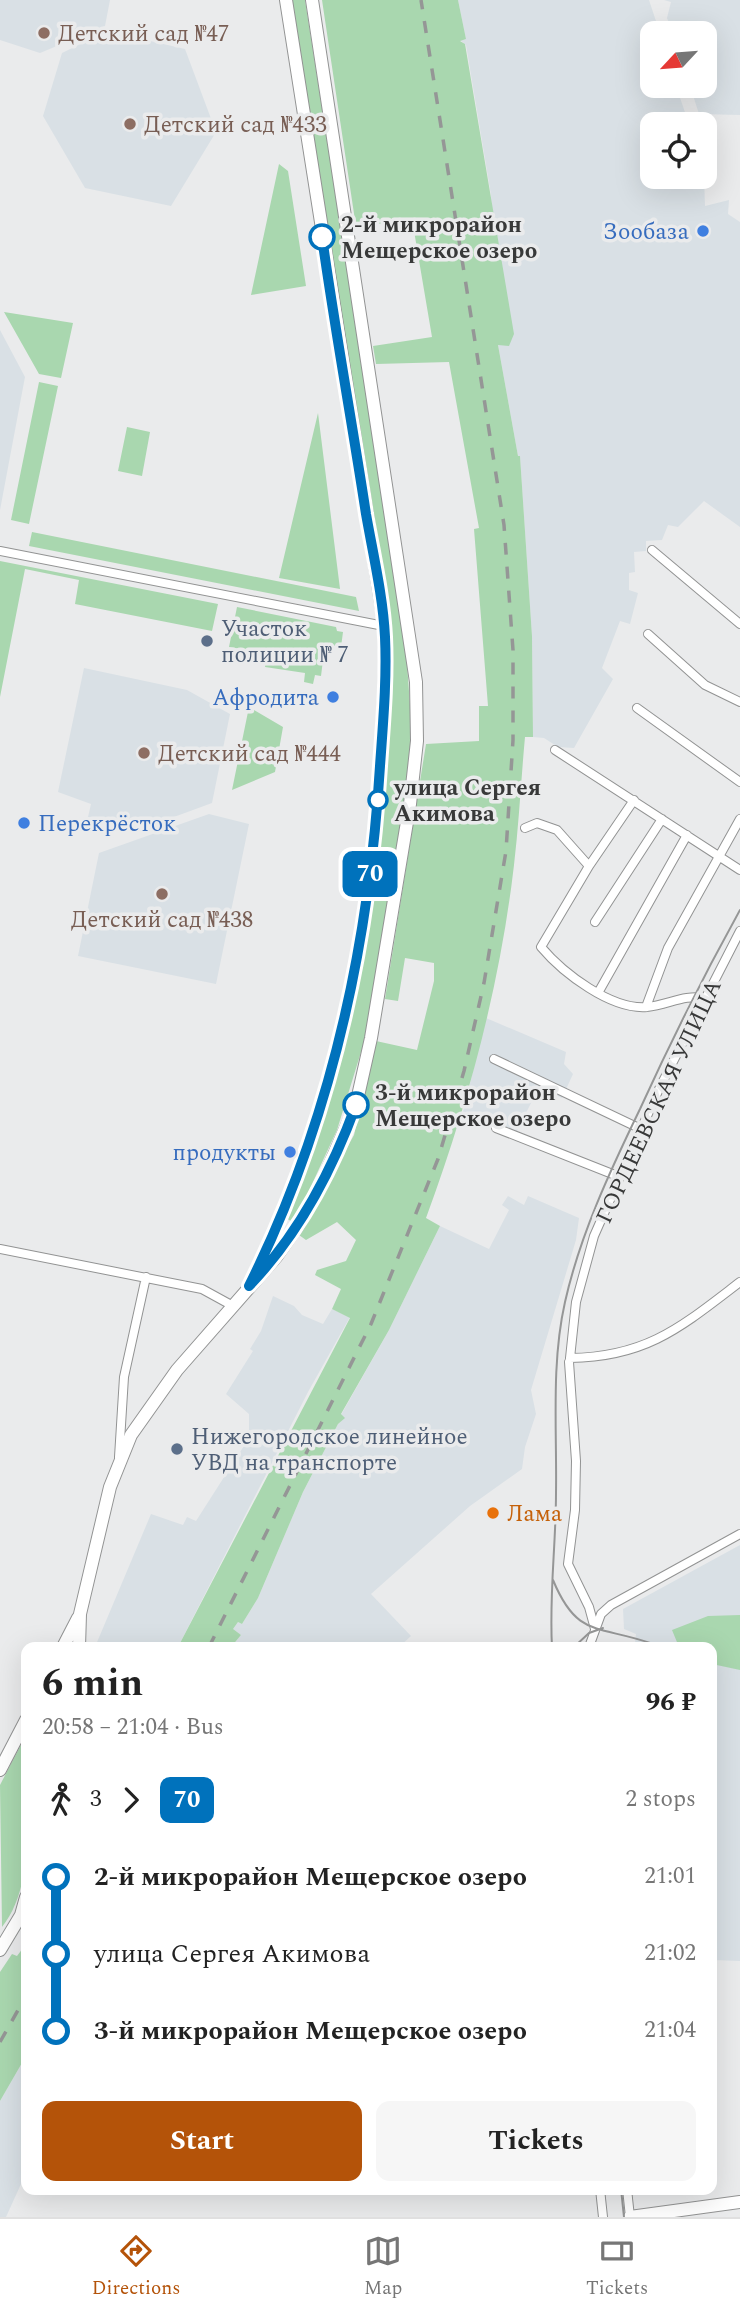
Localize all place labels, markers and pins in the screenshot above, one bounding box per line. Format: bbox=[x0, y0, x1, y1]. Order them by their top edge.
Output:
place label: Детский сад №47 bbox=[58, 17, 229, 52]
marker: Детский сад №47 bbox=[36, 25, 52, 41]
place label: Детский сад №433 bbox=[144, 108, 327, 143]
marker: Детский сад №433 bbox=[122, 116, 138, 132]
place label: 2-й микрорайон Мещерское озеро bbox=[341, 208, 537, 269]
place label: Зообаза bbox=[603, 215, 689, 250]
marker: Зообаза bbox=[695, 223, 711, 239]
marker: 2-й микрорайон Мещерское озеро bbox=[309, 224, 335, 250]
place label: Участок полиции № 7 bbox=[221, 612, 349, 673]
marker: Участок полиции № 7 bbox=[199, 633, 215, 649]
place label: Афродита bbox=[212, 681, 319, 716]
marker: Афродита bbox=[325, 689, 341, 705]
place label: Детский сад №444 bbox=[158, 737, 341, 772]
marker: Детский сад №444 bbox=[136, 745, 152, 761]
place label: улица Сергея Акимова bbox=[393, 771, 541, 832]
marker: улица Сергея Акимова bbox=[368, 790, 388, 810]
place label: Перекрёсток bbox=[38, 807, 176, 842]
marker: Перекрёсток bbox=[16, 815, 32, 831]
marker: Детский сад №438 bbox=[154, 886, 170, 902]
place label: Детский сад №438 bbox=[71, 903, 253, 938]
place label: 3-й микрорайон Мещерское озеро bbox=[375, 1076, 571, 1137]
marker: 3-й микрорайон Мещерское озеро bbox=[343, 1092, 369, 1118]
place label: продукты bbox=[173, 1136, 276, 1171]
marker: продукты bbox=[282, 1144, 298, 1160]
place label: Нижегородское линейное УВД на транспорте bbox=[191, 1420, 468, 1481]
marker: Нижегородское линейное УВД на транспорте bbox=[169, 1441, 185, 1457]
place label: Лама bbox=[507, 1497, 562, 1532]
marker: Лама bbox=[485, 1505, 501, 1521]

